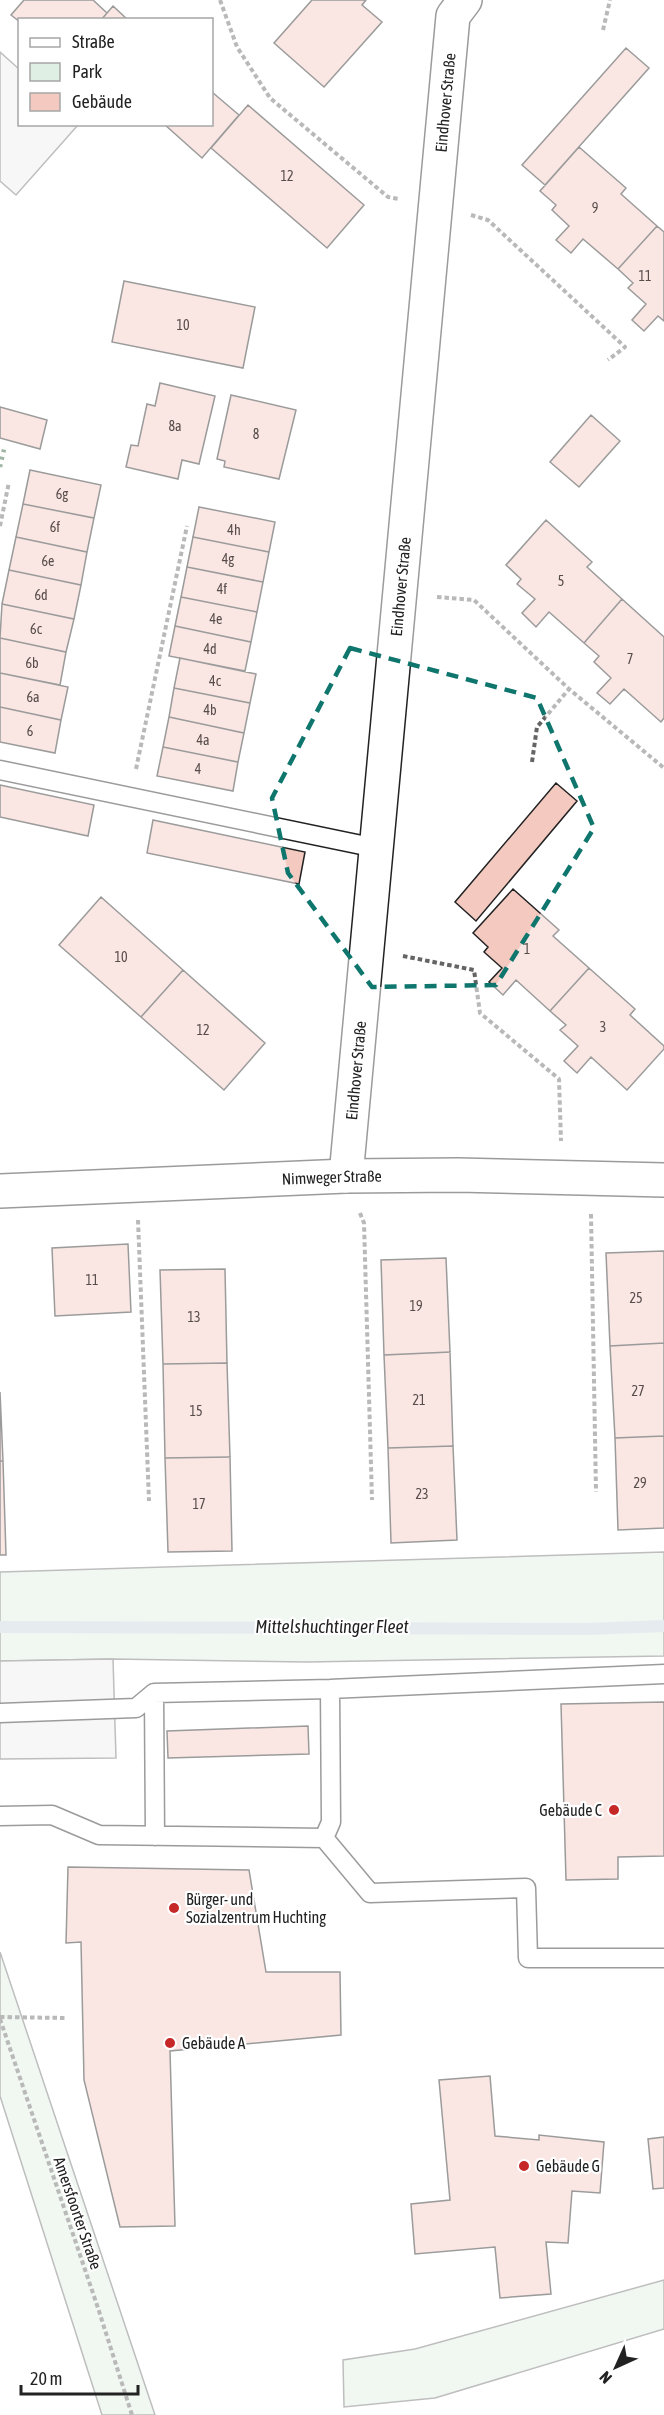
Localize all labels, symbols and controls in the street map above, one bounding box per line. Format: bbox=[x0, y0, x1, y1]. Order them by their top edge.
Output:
legend bbox=[18, 18, 213, 126]
text: Straße bbox=[72, 31, 115, 52]
street label: Eindhover Straße bbox=[431, 52, 459, 153]
text: Park bbox=[72, 61, 102, 82]
text: Gebäude bbox=[72, 91, 132, 112]
house number: 12 bbox=[280, 168, 294, 184]
house number: 9 bbox=[592, 200, 598, 216]
house number: 11 bbox=[638, 268, 652, 284]
house number: 10 bbox=[176, 317, 190, 333]
house number: 8a bbox=[168, 418, 182, 434]
house number: 8 bbox=[253, 426, 260, 442]
house number: 6g bbox=[56, 486, 68, 502]
house number: 6f bbox=[50, 519, 60, 535]
house number: 4h bbox=[227, 522, 241, 538]
street label: Eindhover Straße bbox=[387, 536, 414, 637]
house number: 4g bbox=[222, 551, 234, 567]
house number: 6e bbox=[42, 553, 54, 569]
house number: 5 bbox=[558, 573, 564, 589]
house number: 4f bbox=[217, 581, 227, 597]
house number: 6d bbox=[34, 587, 48, 603]
house number: 4e bbox=[210, 611, 222, 627]
house number: 6c bbox=[30, 621, 43, 637]
house number: 4d bbox=[203, 641, 217, 657]
house number: 7 bbox=[627, 651, 633, 667]
house number: 6b bbox=[25, 655, 39, 671]
house number: 4c bbox=[209, 673, 222, 689]
house number: 6a bbox=[26, 689, 40, 705]
house number: 4b bbox=[203, 702, 217, 718]
house number: 6 bbox=[27, 723, 34, 739]
house number: 4a bbox=[196, 732, 210, 748]
house number: 4 bbox=[195, 761, 202, 777]
house number: 1 bbox=[524, 941, 530, 957]
house number: 10 bbox=[114, 949, 128, 965]
house number: 3 bbox=[600, 1019, 606, 1035]
street label: Eindhover Straße bbox=[342, 1020, 369, 1121]
house number: 12 bbox=[196, 1022, 210, 1038]
street label: Nimweger Straße bbox=[281, 1167, 382, 1188]
house number: 11 bbox=[85, 1272, 99, 1288]
house number: 25 bbox=[629, 1290, 643, 1306]
house number: 19 bbox=[409, 1298, 423, 1314]
house number: 13 bbox=[187, 1309, 201, 1325]
house number: 27 bbox=[631, 1383, 645, 1399]
house number: 21 bbox=[412, 1392, 426, 1408]
house number: 15 bbox=[189, 1403, 203, 1419]
house number: 29 bbox=[633, 1475, 647, 1491]
house number: 23 bbox=[415, 1486, 429, 1502]
house number: 17 bbox=[192, 1496, 206, 1512]
water label: Mittelshuchtinger Fleet bbox=[255, 1616, 410, 1637]
place label: Gebäude C bbox=[539, 1801, 602, 1819]
marker: Gebäude C bbox=[607, 1803, 621, 1817]
place label: Bürger- und Sozialzentrum Huchting bbox=[186, 1890, 326, 1927]
marker: Bürger- und Sozialzentrum Huchting bbox=[167, 1901, 181, 1915]
place label: Gebäude A bbox=[182, 2034, 246, 2052]
marker: Gebäude A bbox=[163, 2036, 177, 2050]
street label: Amersfoorter Straße bbox=[50, 2154, 106, 2272]
place label: Gebäude G bbox=[536, 2157, 600, 2175]
marker: Gebäude G bbox=[517, 2159, 531, 2173]
north arrow bbox=[586, 2337, 646, 2397]
scale bar bbox=[21, 2358, 138, 2396]
text: 20 m bbox=[30, 2368, 62, 2389]
text: N bbox=[596, 2368, 615, 2387]

